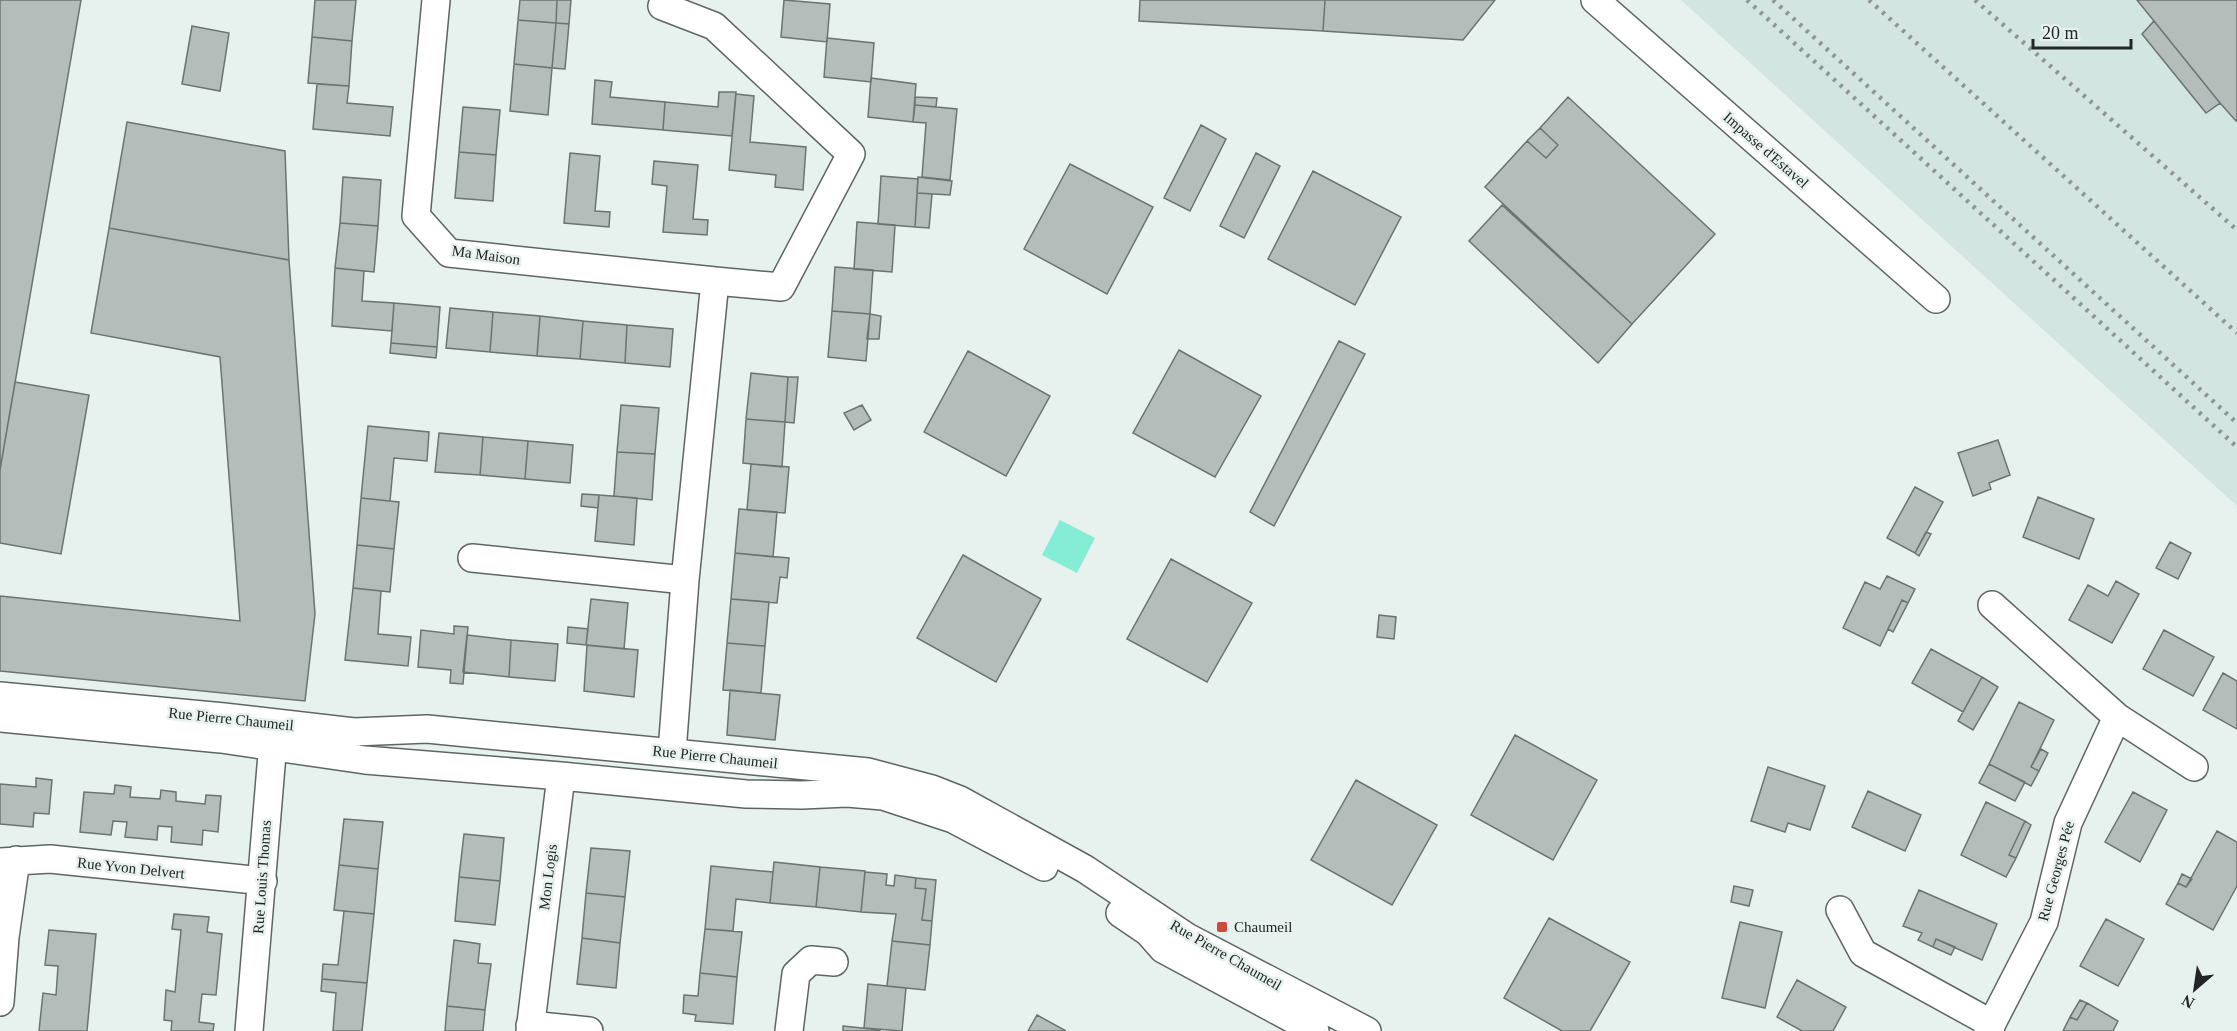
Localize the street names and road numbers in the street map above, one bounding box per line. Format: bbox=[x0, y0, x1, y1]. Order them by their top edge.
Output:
street label: Impasse d'Estavel bbox=[1720, 109, 1812, 191]
street label: Ma Maison bbox=[451, 242, 522, 268]
street label: Rue Pierre Chaumeil bbox=[168, 704, 294, 734]
street label: Rue Pierre Chaumeil bbox=[652, 742, 778, 772]
street label: Rue Louis Thomas bbox=[250, 819, 274, 934]
street label: Rue Georges Pée bbox=[2035, 819, 2077, 923]
street label: Mon Logis bbox=[536, 843, 560, 911]
street label: Rue Yvon Delvert bbox=[76, 854, 186, 882]
street label: Rue Pierre Chaumeil bbox=[1168, 917, 1284, 993]

